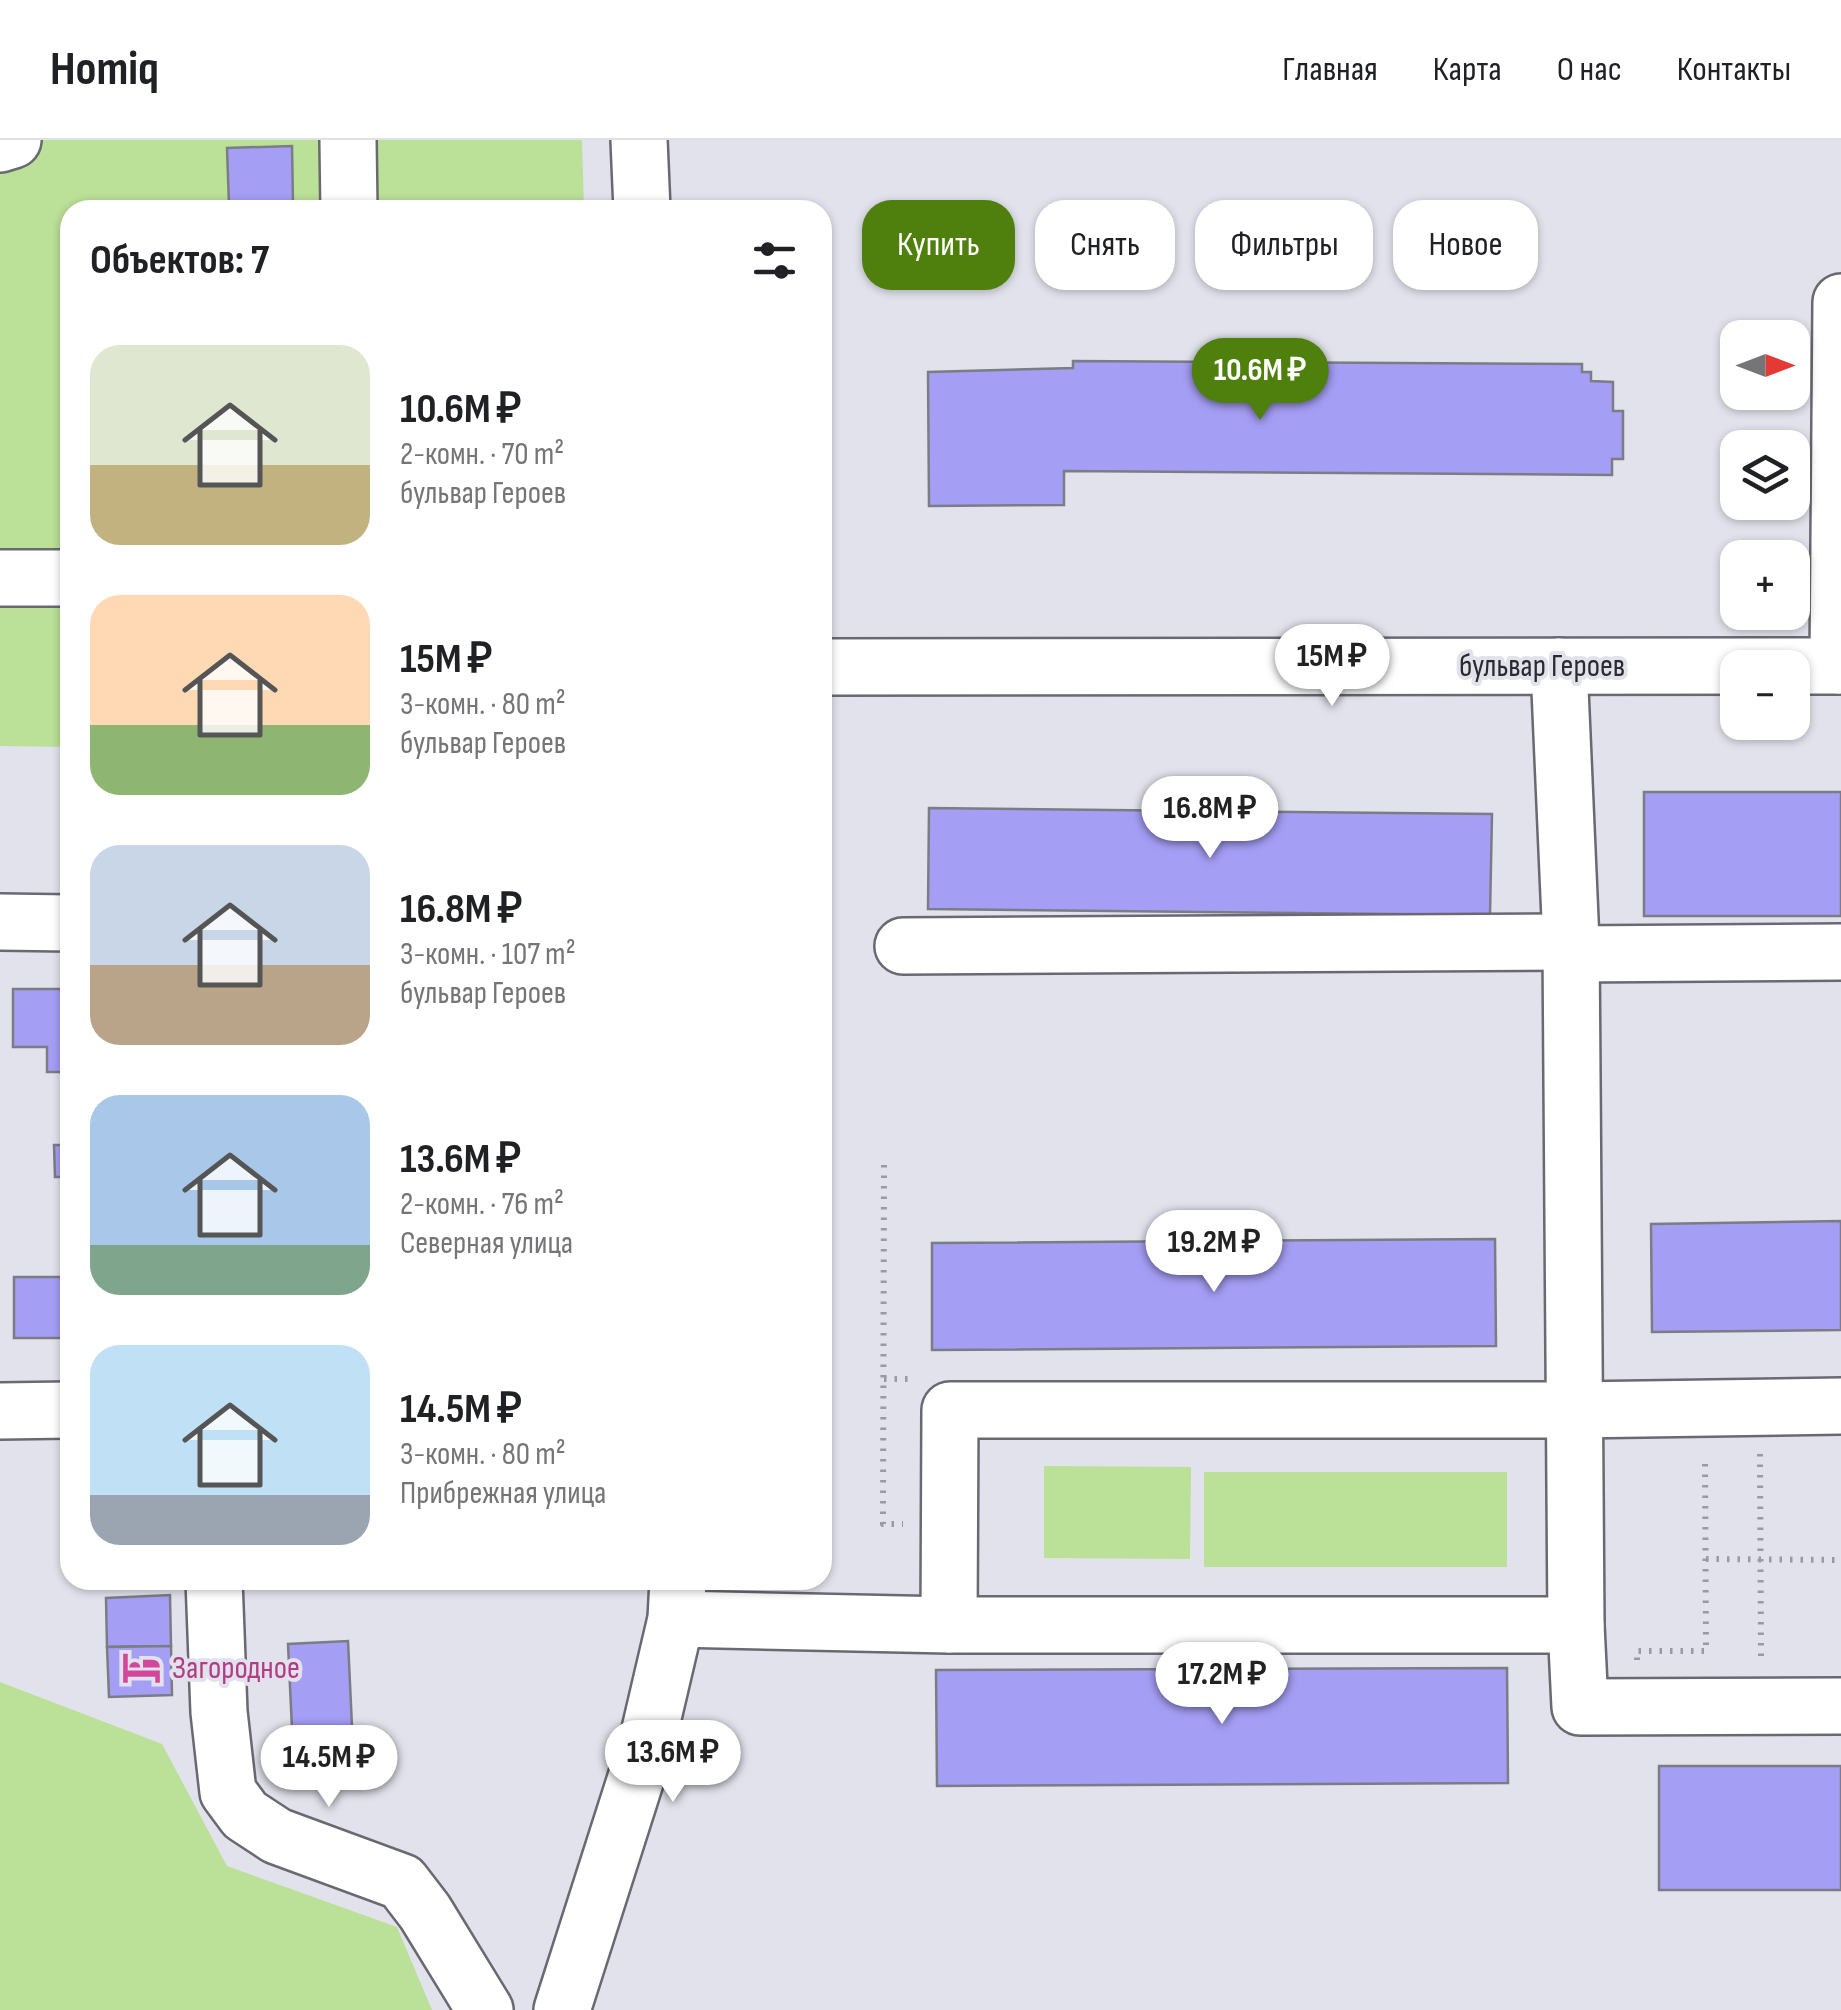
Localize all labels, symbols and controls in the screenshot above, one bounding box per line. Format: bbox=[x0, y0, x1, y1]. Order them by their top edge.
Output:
text: Homiq bbox=[50, 41, 159, 98]
text: Главная bbox=[1282, 48, 1378, 91]
text: Карта bbox=[1433, 48, 1502, 91]
text: О нас bbox=[1557, 48, 1622, 91]
text: Контакты bbox=[1677, 48, 1791, 91]
chip: Купить bbox=[862, 200, 1015, 290]
chip: Снять bbox=[1035, 200, 1175, 290]
chip: Фильтры bbox=[1195, 200, 1373, 290]
chip: Новое bbox=[1393, 200, 1538, 290]
icon: filters bbox=[747, 233, 802, 288]
text: Объектов: 7 bbox=[90, 235, 269, 286]
north arrow bbox=[1720, 320, 1810, 410]
map controls bbox=[1720, 320, 1810, 740]
pin: 10.6M ₽ bbox=[1168, 338, 1352, 423]
text: 10.6M ₽ bbox=[1214, 351, 1306, 390]
text: 10.6M ₽ bbox=[400, 384, 522, 435]
icon: home bbox=[170, 385, 290, 505]
button: layers bbox=[1720, 430, 1810, 520]
text: 2-комн. · 70 m² bbox=[400, 435, 564, 474]
text: бульвар Героев bbox=[400, 474, 566, 513]
button: + bbox=[1720, 540, 1810, 630]
pin: 15M ₽ bbox=[1262, 624, 1402, 709]
text: 15M ₽ bbox=[400, 634, 493, 685]
icon: home bbox=[170, 635, 290, 755]
text: 15M ₽ bbox=[1297, 637, 1367, 676]
street label: бульвар Героев bbox=[1459, 647, 1625, 686]
button: − bbox=[1720, 650, 1810, 740]
text: 3-комн. · 80 m² bbox=[400, 685, 566, 724]
text: бульвар Героев bbox=[400, 724, 566, 763]
pin: 16.8M ₽ bbox=[1118, 776, 1302, 861]
text: 16.8M ₽ bbox=[1163, 789, 1257, 828]
text: 16.8M ₽ bbox=[400, 884, 522, 935]
icon: home bbox=[170, 885, 290, 1005]
text: 3-комн. · 107 m² bbox=[400, 935, 576, 974]
text: бульвар Героев bbox=[400, 974, 566, 1013]
text: 13.6M ₽ bbox=[400, 1134, 521, 1185]
icon: home bbox=[170, 1135, 290, 1255]
text: 2-комн. · 76 m² bbox=[400, 1185, 564, 1224]
pin: 19.2M ₽ bbox=[1122, 1210, 1306, 1295]
text: 19.2M ₽ bbox=[1167, 1223, 1261, 1262]
text: Северная улица bbox=[400, 1224, 573, 1263]
text: 14.5M ₽ bbox=[400, 1384, 522, 1435]
icon: home bbox=[170, 1385, 290, 1505]
text: 3-комн. · 80 m² bbox=[400, 1435, 566, 1474]
text: Прибрежная улица bbox=[400, 1474, 606, 1513]
pin: 17.2M ₽ bbox=[1130, 1642, 1314, 1727]
hotel icon: Загородное bbox=[121, 1647, 163, 1689]
place label: Загородное bbox=[172, 1649, 300, 1688]
text: 17.2M ₽ bbox=[1177, 1655, 1267, 1694]
pin: 13.6M ₽ bbox=[581, 1720, 765, 1805]
pin: 14.5M ₽ bbox=[237, 1725, 421, 1810]
text: 13.6M ₽ bbox=[627, 1733, 719, 1772]
text: 14.5M ₽ bbox=[283, 1738, 375, 1777]

